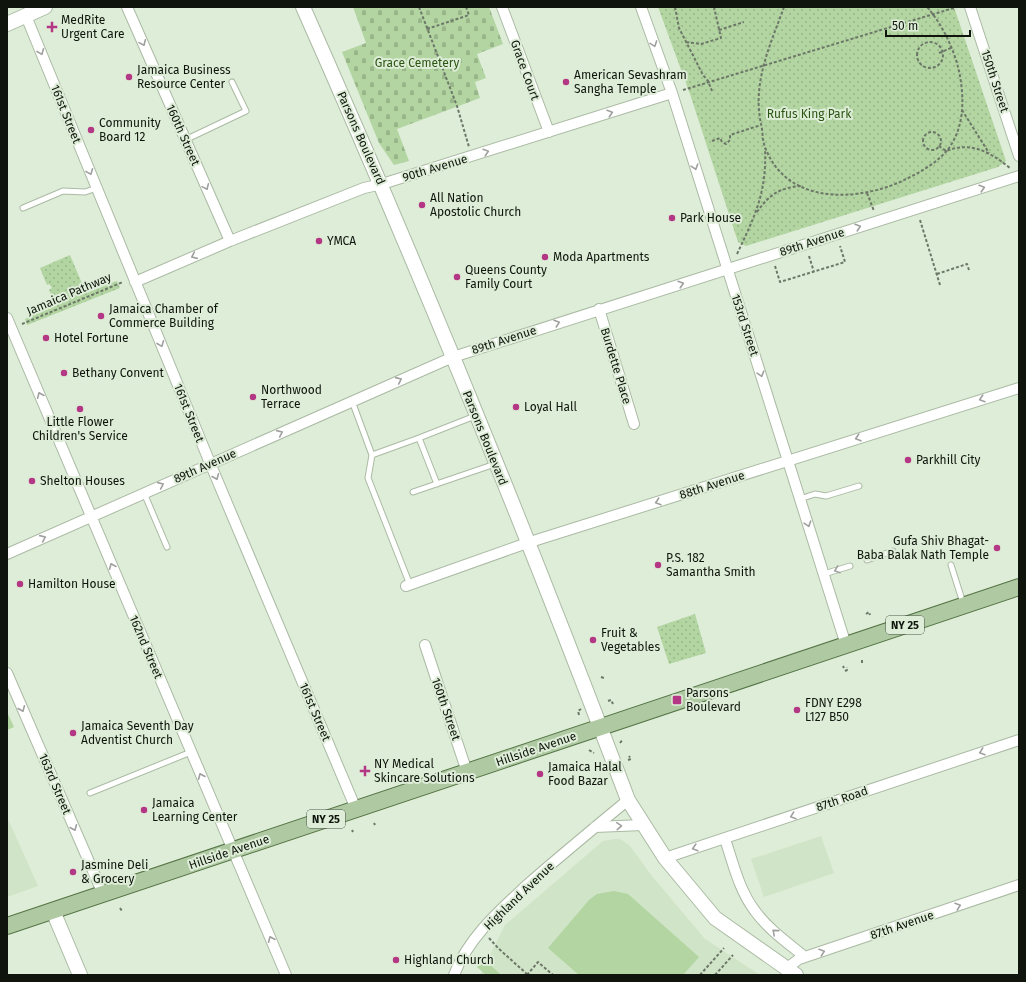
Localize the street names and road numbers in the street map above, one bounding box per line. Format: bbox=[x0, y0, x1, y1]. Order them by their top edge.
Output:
street label: Grace Court bbox=[508, 38, 543, 103]
street label: 150th Street bbox=[978, 48, 1012, 115]
street label: 161st Street bbox=[48, 83, 84, 146]
street label: Parsons Boulevard bbox=[334, 89, 388, 187]
street label: 160th Street bbox=[163, 102, 203, 168]
street label: 90th Avenue bbox=[401, 151, 469, 185]
street label: 89th Avenue bbox=[778, 225, 846, 259]
street label: Jamaica Pathway bbox=[25, 270, 114, 318]
street label: 153rd Street bbox=[728, 292, 762, 358]
street label: 89th Avenue bbox=[470, 323, 538, 357]
street label: Burdette Place bbox=[598, 326, 634, 406]
street label: 161st Street bbox=[171, 382, 207, 445]
street label: Parsons Boulevard bbox=[460, 389, 510, 487]
street label: 89th Avenue bbox=[172, 446, 238, 486]
street label: 88th Avenue bbox=[678, 468, 746, 502]
street label: 162nd Street bbox=[126, 613, 166, 681]
road number: NY 25 bbox=[886, 616, 924, 634]
street label: 160th Street bbox=[429, 676, 463, 743]
street label: 161st Street bbox=[296, 681, 334, 744]
street label: Hillside Avenue bbox=[494, 729, 578, 769]
street label: 163rd Street bbox=[36, 752, 74, 817]
street label: 87th Road bbox=[814, 784, 870, 814]
road number: NY 25 bbox=[307, 810, 345, 828]
street label: Hillside Avenue bbox=[187, 832, 271, 872]
street label: Highland Avenue bbox=[481, 859, 557, 933]
street label: 87th Avenue bbox=[868, 908, 936, 942]

